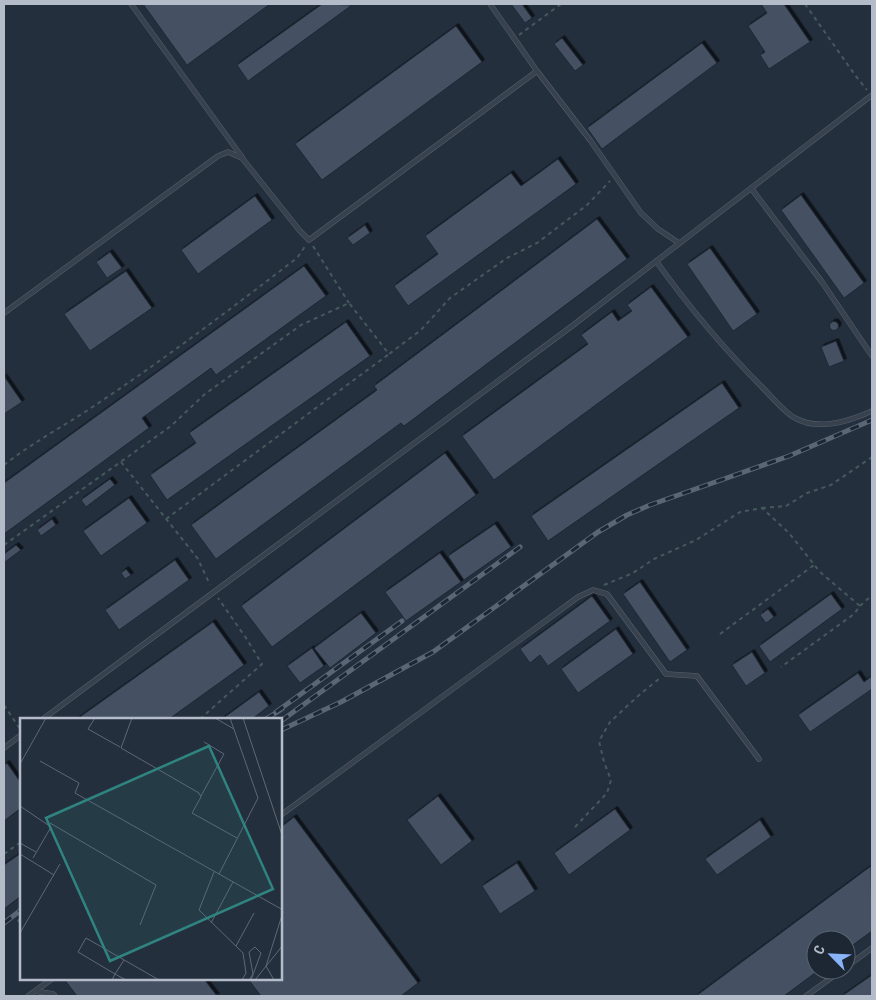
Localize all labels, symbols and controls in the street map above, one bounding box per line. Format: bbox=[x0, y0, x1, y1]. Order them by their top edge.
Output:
inset map bbox=[20, 718, 282, 980]
north arrow bbox=[806, 930, 856, 980]
text: С bbox=[810, 943, 828, 957]

